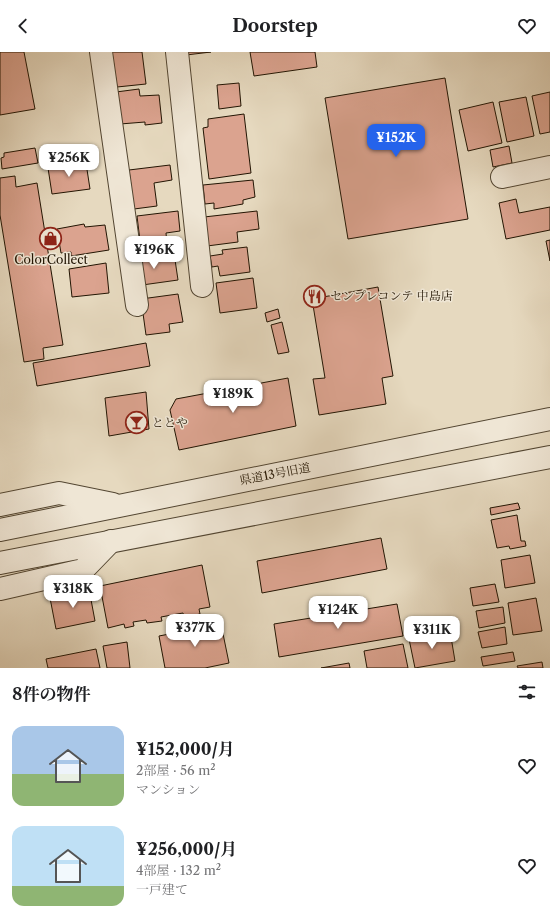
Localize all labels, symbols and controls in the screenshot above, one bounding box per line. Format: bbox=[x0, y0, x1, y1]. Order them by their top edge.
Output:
icon: back bbox=[12, 15, 34, 37]
text: Doorstep bbox=[232, 15, 318, 37]
icon: heart bbox=[516, 15, 538, 37]
pin: ¥152K bbox=[368, 124, 424, 158]
text: ¥152K bbox=[376, 129, 416, 145]
pin: ¥256K bbox=[41, 144, 97, 178]
text: ¥256K bbox=[48, 149, 90, 165]
shop icon: ColorCollect bbox=[38, 226, 64, 252]
pin: ¥196K bbox=[126, 236, 182, 270]
text: ¥196K bbox=[134, 241, 174, 257]
place label: ColorCollect bbox=[14, 252, 89, 267]
restaurant icon: センプレコンテ 中島店 bbox=[302, 283, 328, 309]
place label: センプレコンテ 中島店 bbox=[330, 288, 453, 303]
pin: ¥189K bbox=[205, 380, 261, 414]
text: ¥189K bbox=[213, 385, 253, 401]
bar icon: ととや bbox=[124, 410, 150, 436]
place label: ととや bbox=[152, 415, 188, 430]
street label: 県道13号旧道 bbox=[238, 459, 312, 488]
pin: ¥318K bbox=[45, 575, 101, 609]
text: ¥318K bbox=[53, 580, 93, 596]
pin: ¥124K bbox=[310, 596, 366, 630]
text: ¥124K bbox=[318, 601, 358, 617]
pin: ¥377K bbox=[167, 614, 223, 648]
pin: ¥311K bbox=[404, 616, 460, 650]
text: ¥377K bbox=[175, 619, 215, 635]
text: ¥311K bbox=[413, 621, 451, 637]
icon: filters bbox=[516, 681, 538, 703]
text: 8件の物件 bbox=[12, 684, 90, 704]
text: ¥152,000/月 bbox=[136, 739, 235, 759]
icon: home bbox=[44, 742, 92, 790]
icon: heart bbox=[516, 755, 538, 777]
text: 2部屋 · 56 m² bbox=[136, 762, 216, 778]
text: マンション bbox=[136, 781, 200, 797]
text: ¥256,000/月 bbox=[136, 839, 237, 859]
icon: home bbox=[44, 842, 92, 890]
icon: heart bbox=[516, 855, 538, 877]
text: 4部屋 · 132 m² bbox=[136, 862, 221, 878]
text: 一戸建て bbox=[136, 881, 188, 897]

